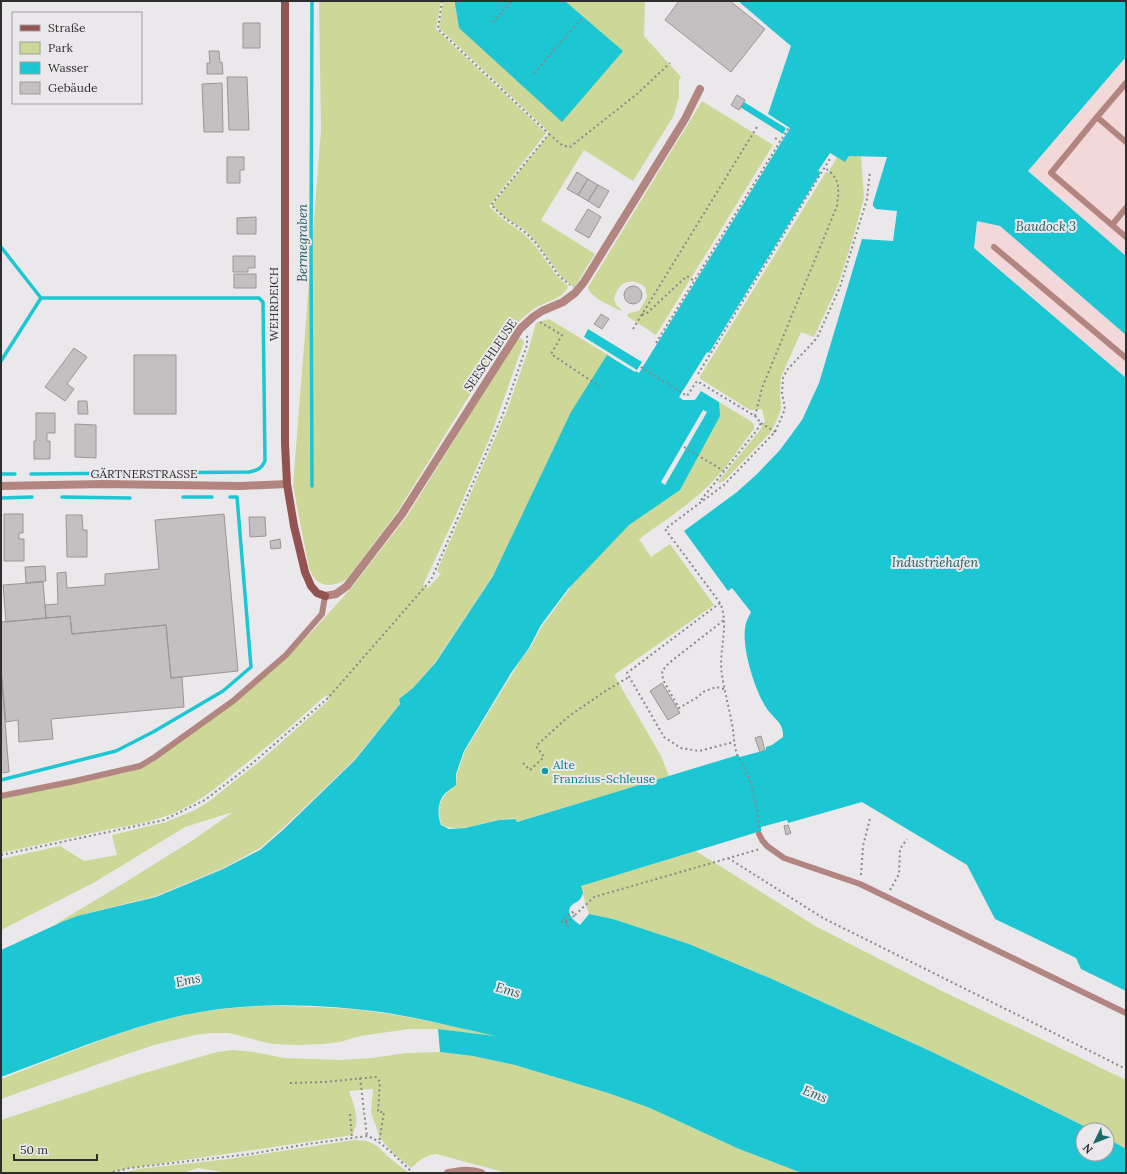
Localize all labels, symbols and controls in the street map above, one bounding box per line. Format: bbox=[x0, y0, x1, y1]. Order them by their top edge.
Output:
legend bbox=[12, 12, 142, 104]
text: Straße bbox=[48, 20, 86, 35]
text: Park bbox=[48, 40, 74, 55]
text: Wasser bbox=[48, 60, 89, 75]
text: Gebäude bbox=[48, 80, 98, 95]
water label: Bermegraben bbox=[294, 204, 311, 282]
water label: Baudock 3 bbox=[1016, 218, 1076, 235]
street label: WEHRDEICH bbox=[266, 267, 281, 341]
street label: SEESCHLEUSE bbox=[460, 316, 520, 394]
street label: GÄRTNERSTRASSE bbox=[90, 466, 198, 481]
water label: Industriehafen bbox=[892, 554, 978, 571]
place label: Alte Franzius-Schleuse bbox=[552, 757, 656, 786]
marker: Alte Franzius-Schleuse bbox=[540, 766, 550, 776]
water label: Ems bbox=[174, 969, 202, 991]
water label: Ems bbox=[494, 979, 522, 1001]
water label: Ems bbox=[800, 1081, 830, 1107]
north arrow bbox=[1075, 1122, 1115, 1162]
scale bar bbox=[14, 1136, 97, 1162]
text: N bbox=[1079, 1141, 1096, 1157]
text: 50 m bbox=[20, 1142, 48, 1157]

